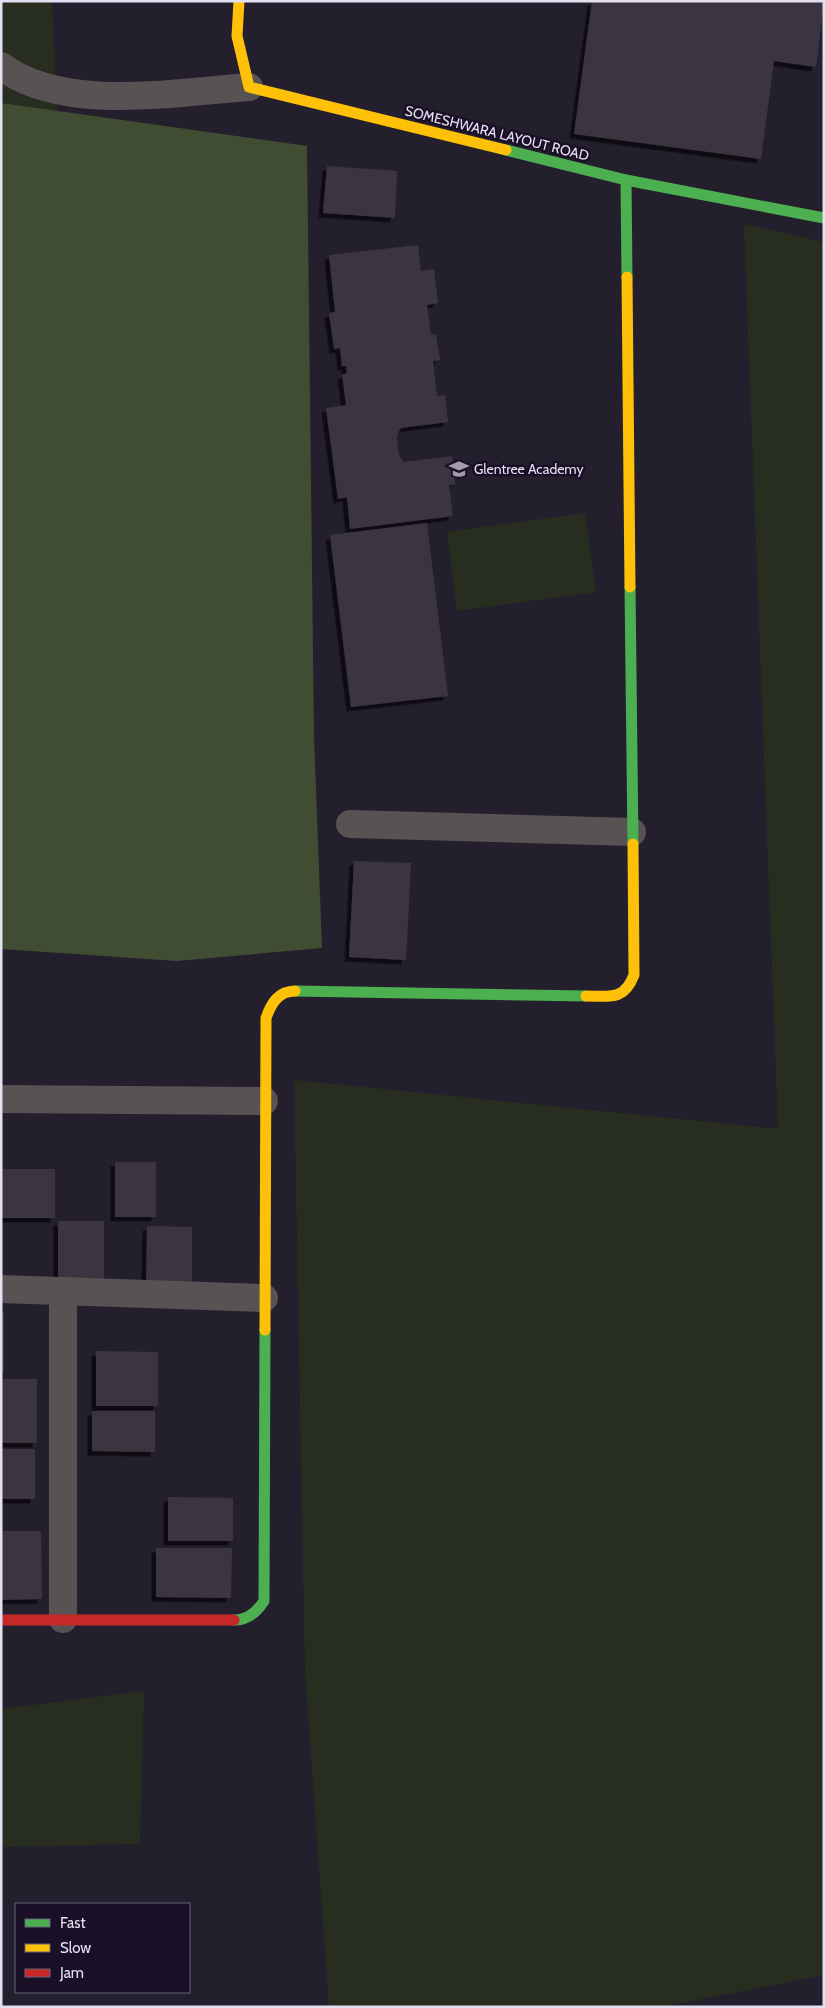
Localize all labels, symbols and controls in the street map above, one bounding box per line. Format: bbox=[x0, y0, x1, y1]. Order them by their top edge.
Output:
street label: SOMESHWARA LAYOUT ROAD bbox=[403, 101, 591, 165]
school or university icon: Glentree Academy bbox=[448, 458, 470, 480]
place label: Glentree Academy bbox=[474, 460, 584, 478]
legend bbox=[15, 1903, 190, 1993]
text: Fast bbox=[60, 1914, 85, 1932]
text: Slow bbox=[60, 1939, 91, 1957]
text: Jam bbox=[59, 1964, 84, 1982]

